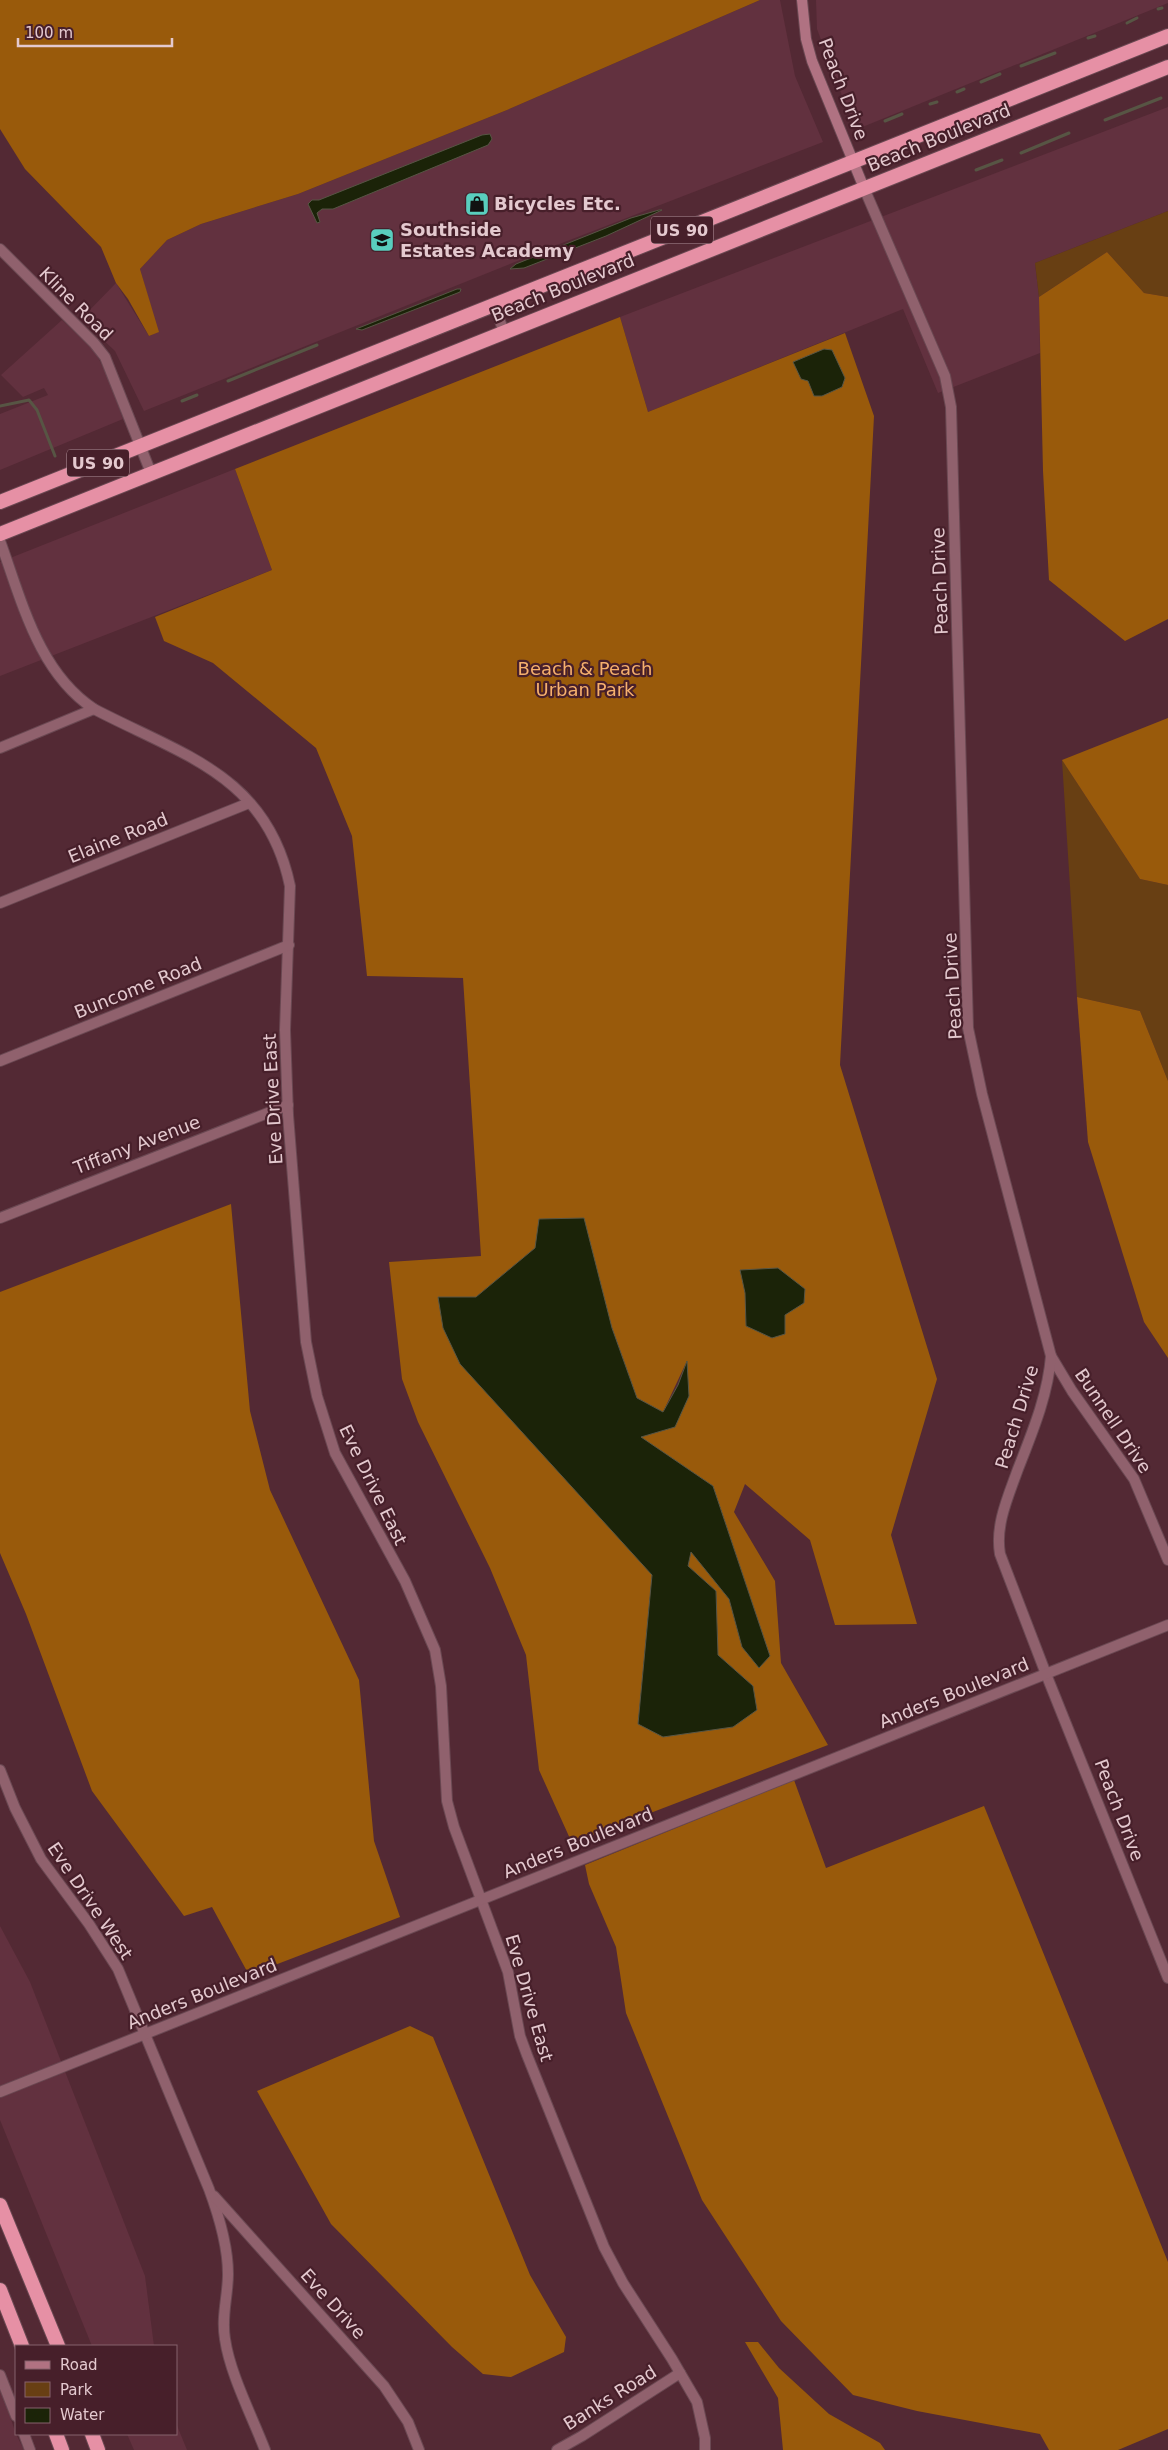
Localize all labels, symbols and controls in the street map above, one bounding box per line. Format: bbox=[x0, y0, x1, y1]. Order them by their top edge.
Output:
scale bar bbox=[18, 15, 171, 47]
text: 100 m bbox=[25, 24, 73, 42]
street label: Peach Drive bbox=[814, 35, 873, 143]
street label: Beach Boulevard bbox=[864, 99, 1013, 176]
shop icon: Bicycles Etc. bbox=[464, 191, 490, 217]
place label: Bicycles Etc. bbox=[494, 193, 621, 214]
road number: US 90 bbox=[651, 216, 713, 244]
place label: Southside Estates Academy bbox=[400, 219, 574, 261]
school or university icon: Southside Estates Academy bbox=[369, 227, 395, 253]
street label: Beach Boulevard bbox=[488, 249, 637, 326]
street label: Kline Road bbox=[35, 263, 117, 345]
road number: US 90 bbox=[67, 449, 129, 476]
street label: Peach Drive bbox=[927, 527, 952, 635]
park label: Beach & Peach Urban Park bbox=[518, 658, 652, 700]
street label: Elaine Road bbox=[65, 808, 171, 867]
street label: Peach Drive bbox=[939, 932, 966, 1040]
street label: Buncome Road bbox=[71, 952, 205, 1023]
street label: Eve Drive East bbox=[259, 1033, 286, 1165]
street label: Tiffany Avenue bbox=[70, 1111, 203, 1179]
street label: Peach Drive bbox=[991, 1362, 1042, 1471]
street label: Bunnell Drive bbox=[1071, 1365, 1156, 1477]
street label: Eve Drive East bbox=[335, 1421, 412, 1548]
street label: Anders Boulevard bbox=[876, 1653, 1032, 1732]
street label: Peach Drive bbox=[1090, 1756, 1149, 1864]
street label: Anders Boulevard bbox=[500, 1803, 656, 1882]
street label: Eve Drive West bbox=[43, 1838, 137, 1963]
street label: Eve Drive East bbox=[501, 1932, 558, 2064]
street label: Anders Boulevard bbox=[124, 1954, 280, 2033]
street label: Eve Drive bbox=[297, 2264, 370, 2343]
legend bbox=[15, 2345, 178, 2435]
text: Road bbox=[60, 2356, 98, 2374]
street label: Banks Road bbox=[559, 2361, 660, 2434]
text: Park bbox=[60, 2381, 93, 2399]
text: Water bbox=[60, 2406, 105, 2424]

